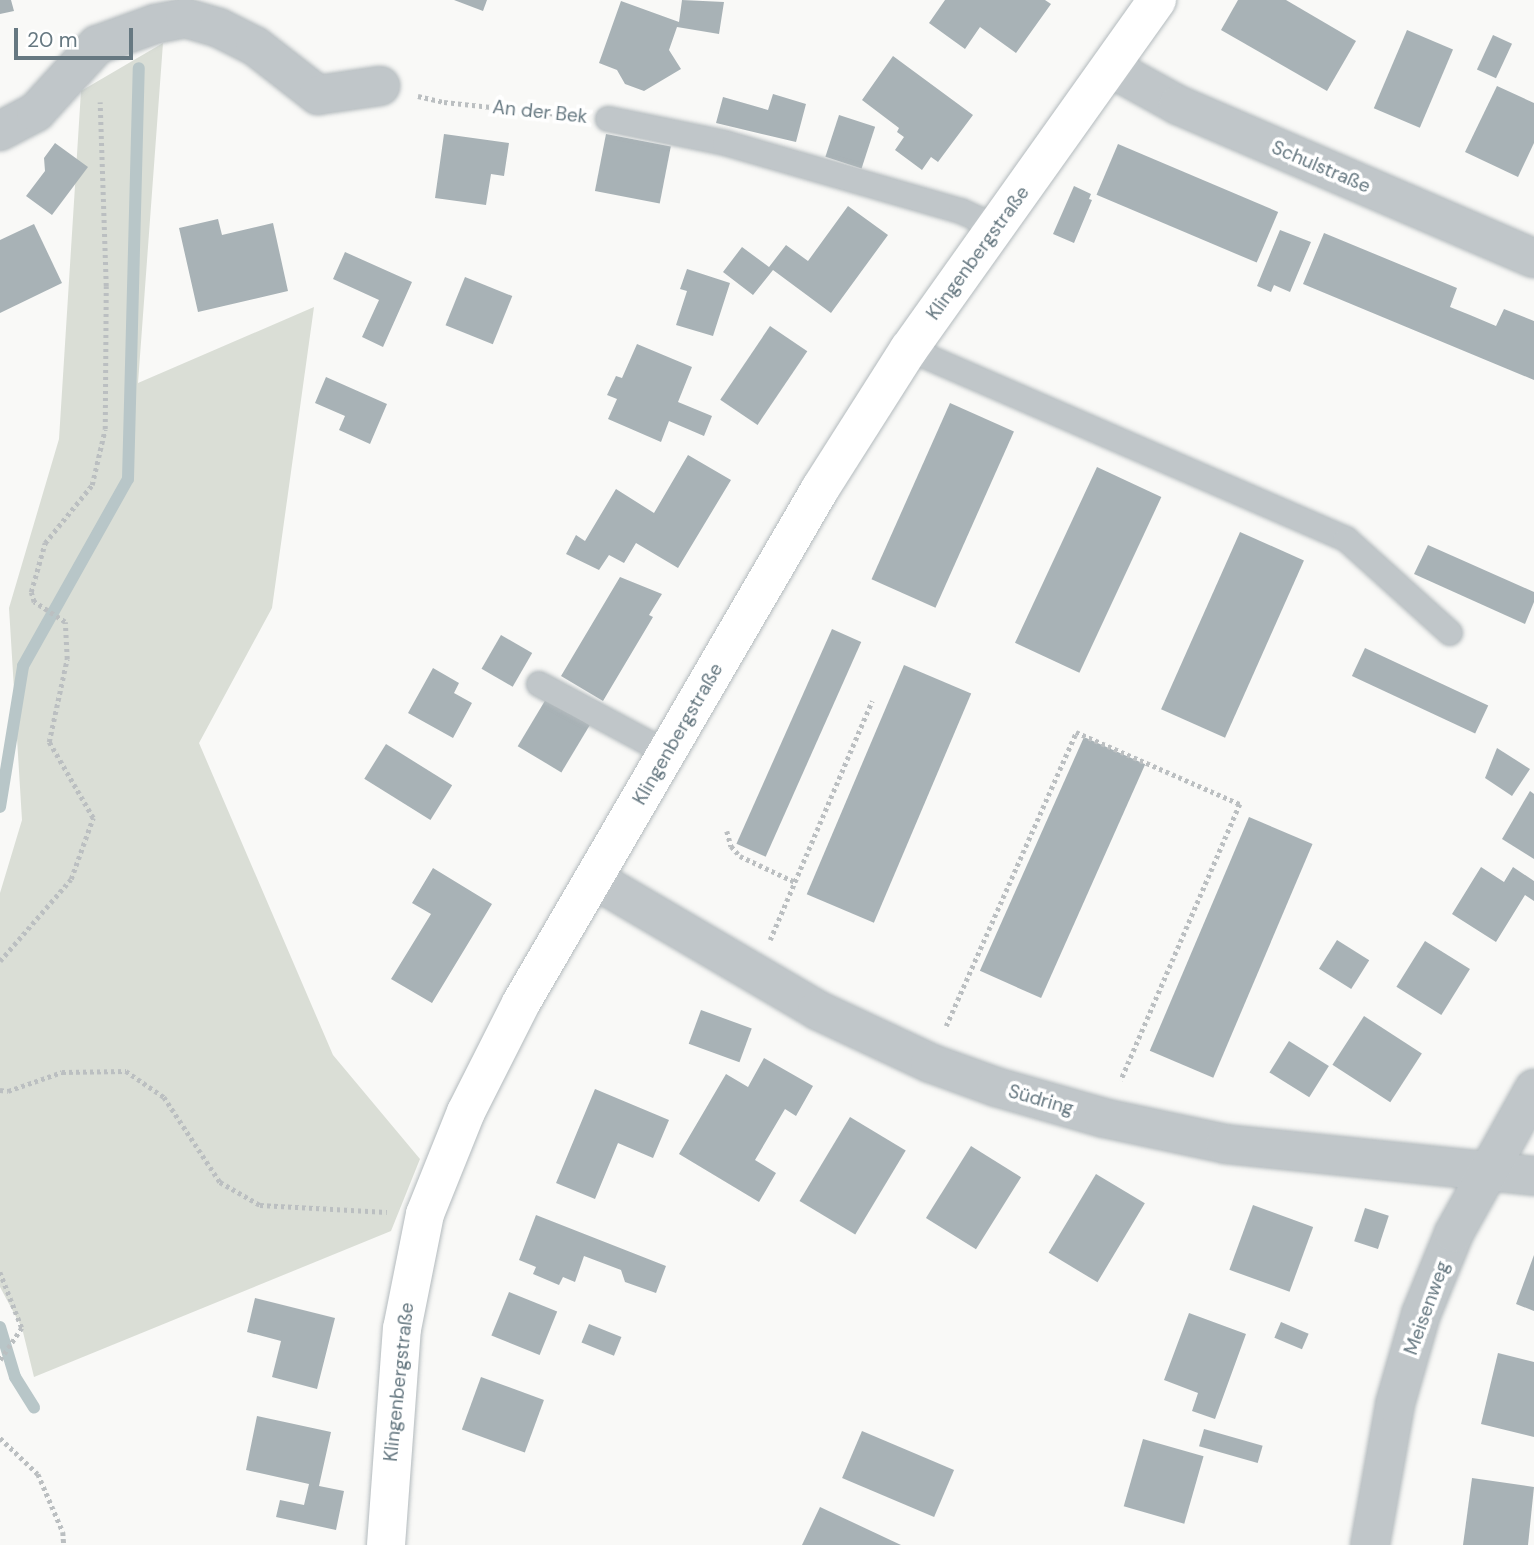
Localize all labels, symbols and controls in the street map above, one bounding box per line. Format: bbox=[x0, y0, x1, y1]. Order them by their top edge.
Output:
scale bar bbox=[18, 14, 136, 58]
text: 20 m bbox=[27, 26, 78, 54]
street label: An der Bek bbox=[491, 96, 589, 128]
street label: Schulstraße bbox=[1268, 136, 1374, 198]
street label: Klingenbergstraße bbox=[922, 182, 1034, 324]
street label: Klingenbergstraße bbox=[628, 659, 728, 809]
street label: Südring bbox=[1006, 1080, 1076, 1120]
street label: Meisenweg bbox=[1400, 1258, 1454, 1358]
street label: Klingenbergstraße bbox=[379, 1301, 419, 1463]

